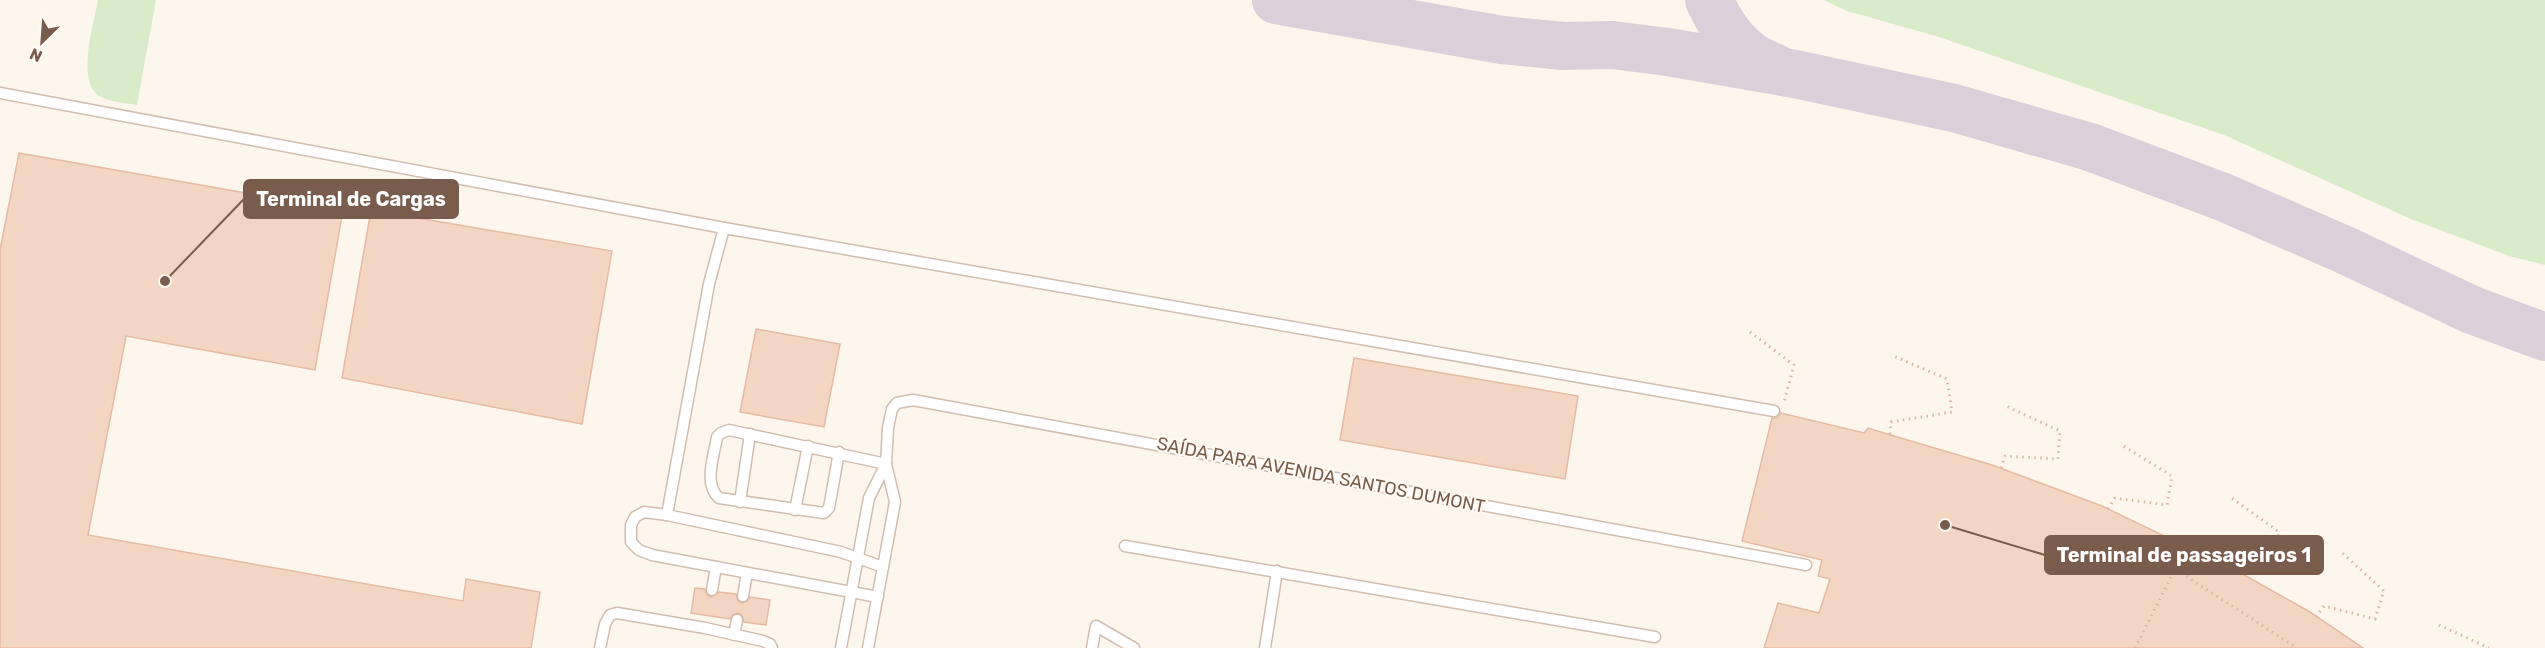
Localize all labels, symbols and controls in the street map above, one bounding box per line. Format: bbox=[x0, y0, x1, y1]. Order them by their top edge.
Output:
north arrow bbox=[12, 12, 72, 72]
text: N bbox=[27, 44, 45, 66]
callout: Terminal de Cargas bbox=[244, 180, 458, 218]
text: Terminal de Cargas bbox=[256, 187, 446, 211]
street label: SAÍDA PARA AVENIDA SANTOS DUMONT bbox=[1155, 432, 1487, 518]
callout: Terminal de passageiros 1 bbox=[2045, 536, 2323, 574]
text: Terminal de passageiros 1 bbox=[2057, 543, 2311, 567]

